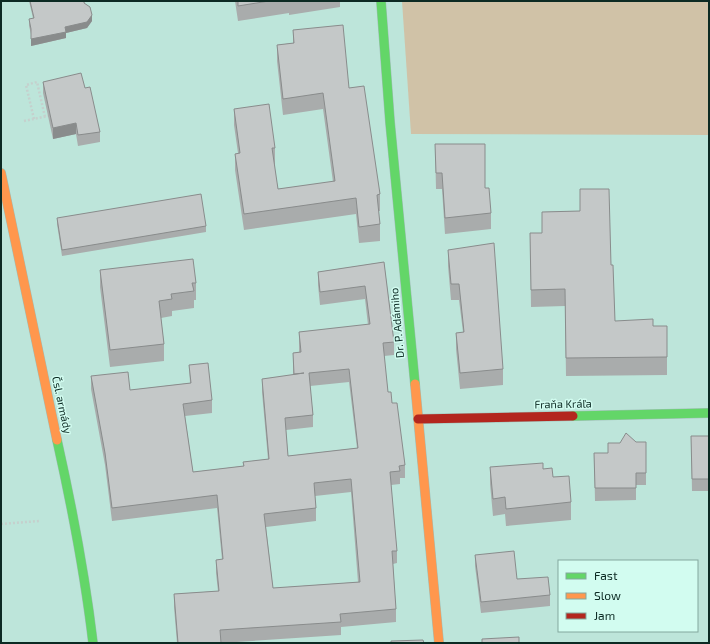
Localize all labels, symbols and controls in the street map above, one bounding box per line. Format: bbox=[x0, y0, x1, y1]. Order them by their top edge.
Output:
street label: Dr. P. Adámiho bbox=[387, 287, 406, 359]
street label: Čsl. armády bbox=[50, 375, 75, 435]
street label: Fraňa Kráľa bbox=[534, 397, 592, 410]
legend bbox=[558, 560, 698, 632]
text: Fast bbox=[594, 568, 618, 582]
text: Slow bbox=[594, 588, 621, 602]
text: Jam bbox=[594, 608, 615, 622]

